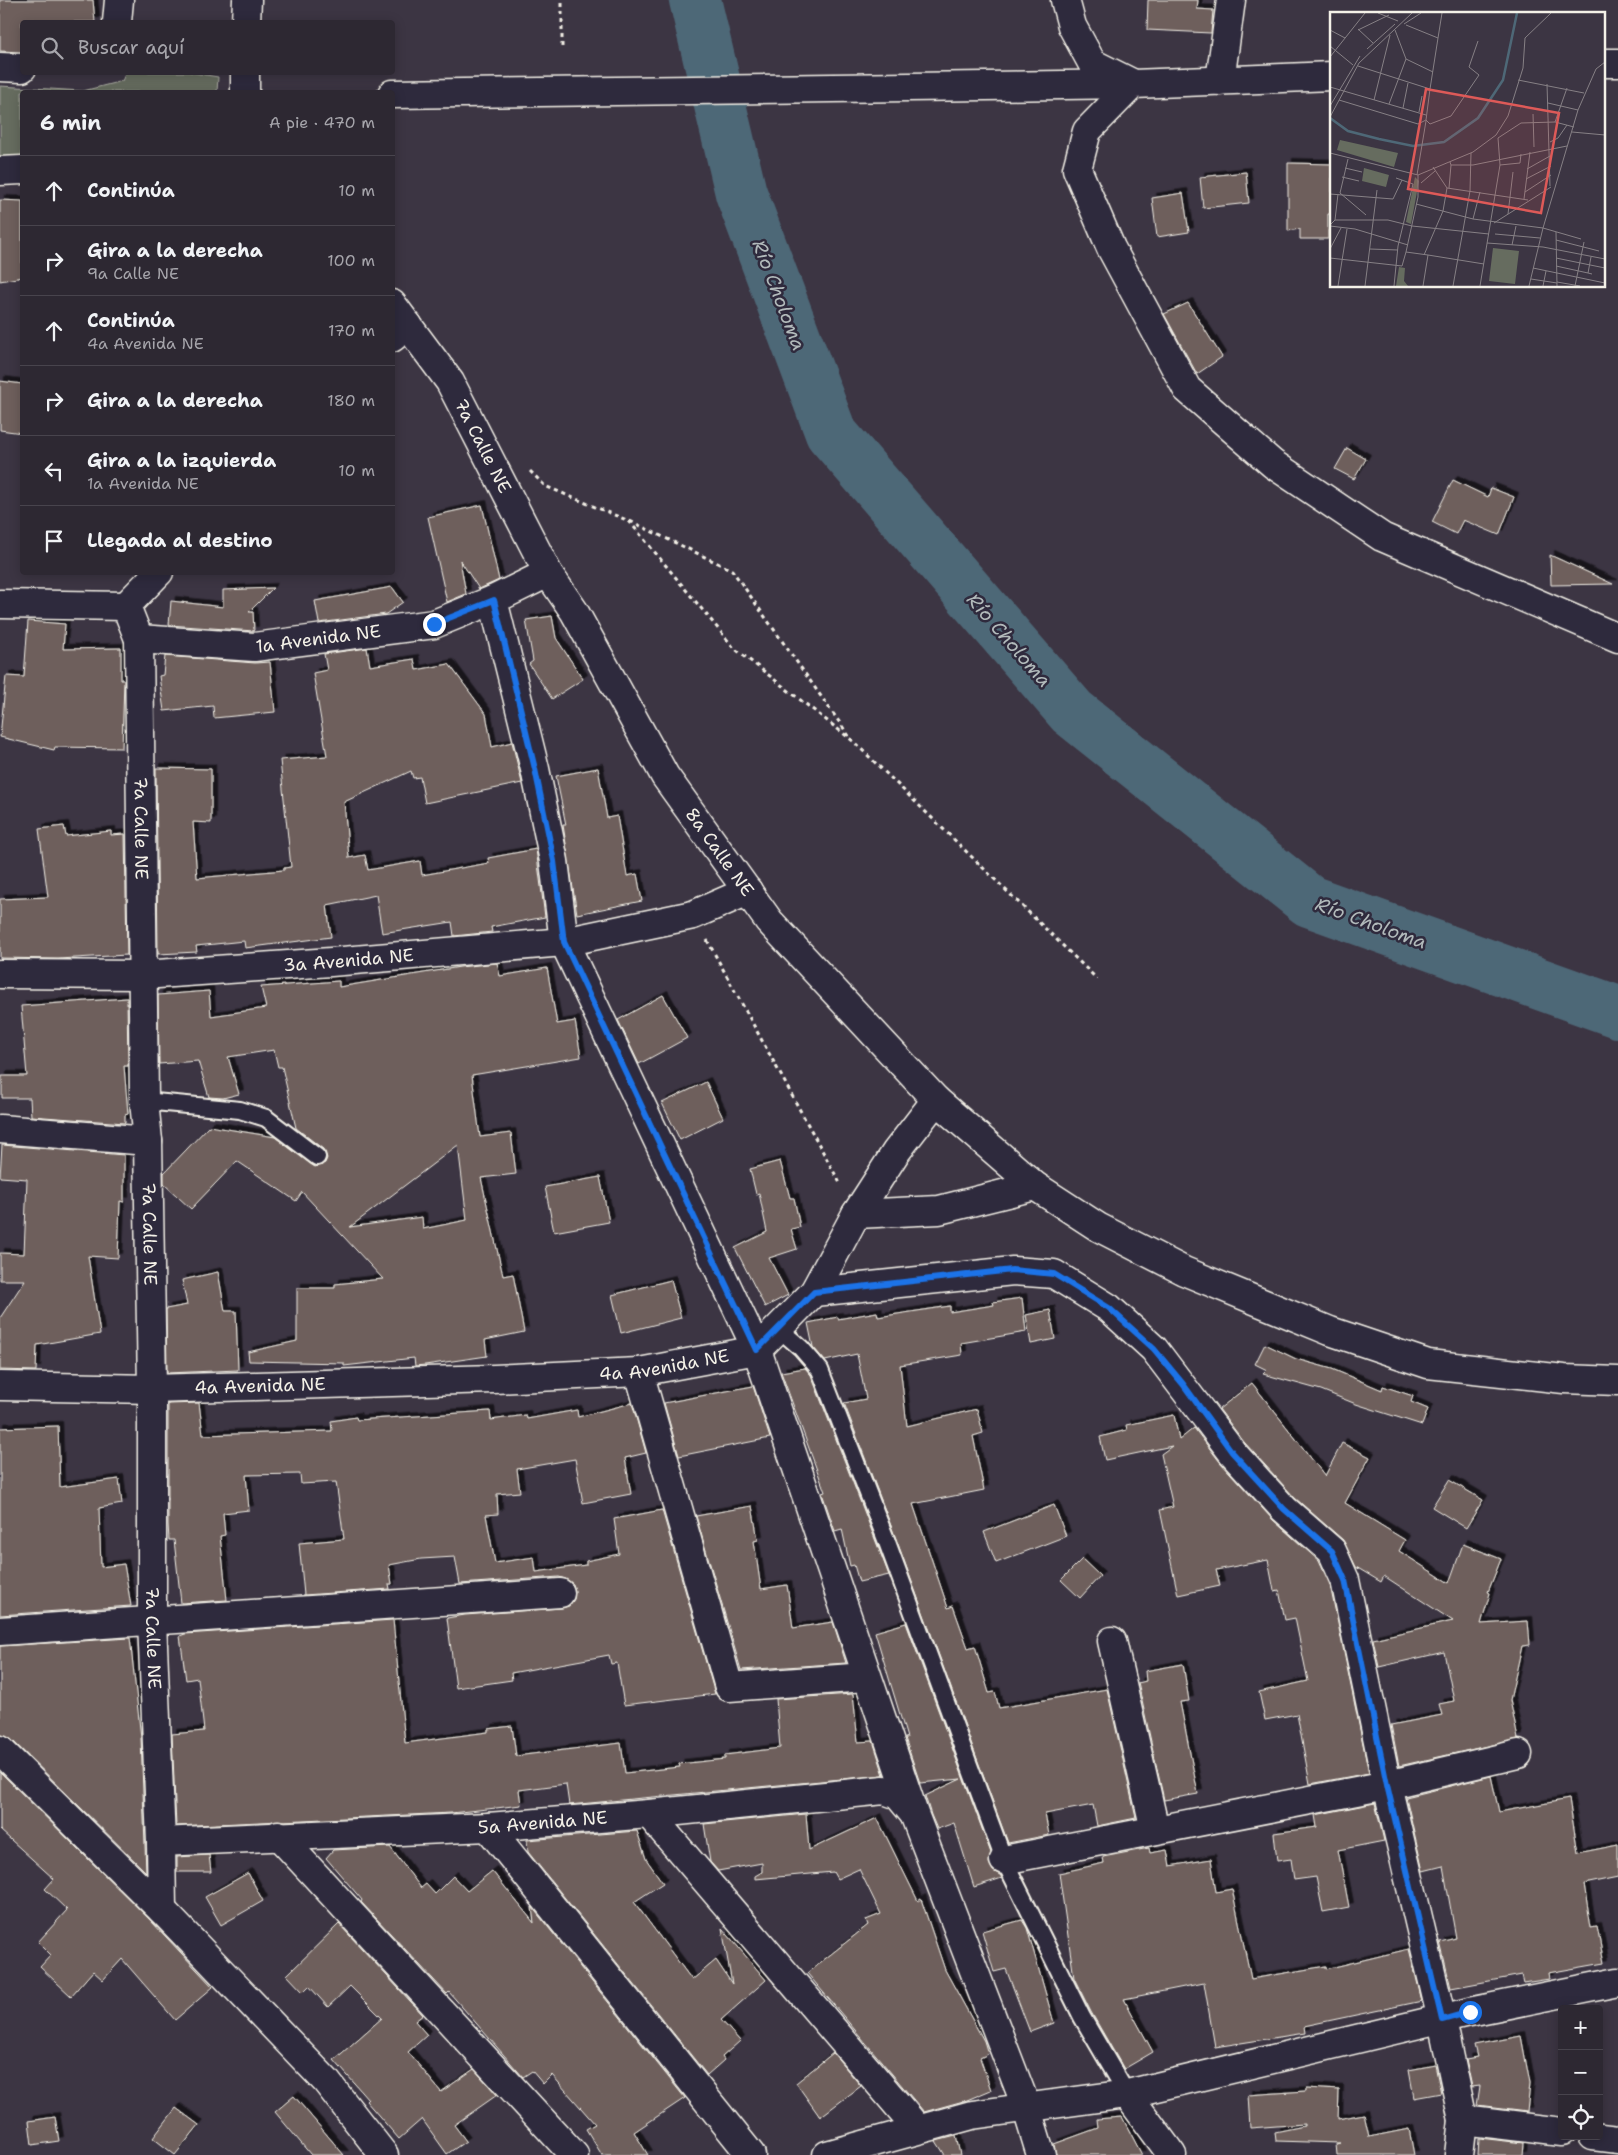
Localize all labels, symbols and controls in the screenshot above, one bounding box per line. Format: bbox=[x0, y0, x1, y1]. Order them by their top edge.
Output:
inset map bbox=[1330, 12, 1606, 288]
search box bbox=[20, 20, 395, 75]
icon: search bbox=[38, 34, 66, 62]
text: Buscar aquí bbox=[78, 35, 184, 60]
text: 6 min bbox=[40, 109, 101, 137]
text: A pie · 470 m bbox=[269, 112, 375, 133]
icon: ahead bbox=[40, 177, 68, 205]
text: Continúa bbox=[87, 178, 175, 203]
text: 10 m bbox=[338, 180, 375, 201]
water label: Río Choloma bbox=[746, 236, 812, 354]
text: Gira a la derecha bbox=[87, 238, 263, 263]
icon: right bbox=[40, 247, 68, 275]
text: 100 m bbox=[327, 250, 375, 271]
text: 9a Calle NE bbox=[87, 263, 179, 284]
text: Continúa bbox=[87, 308, 175, 333]
icon: ahead bbox=[40, 317, 68, 345]
text: 170 m bbox=[328, 320, 375, 341]
text: 4a Avenida NE bbox=[87, 333, 204, 354]
icon: right bbox=[40, 387, 68, 415]
text: Gira a la derecha bbox=[87, 388, 263, 413]
text: 180 m bbox=[327, 390, 375, 411]
street label: 7a Calle NE bbox=[449, 395, 517, 497]
text: Gira a la izquierda bbox=[87, 448, 276, 473]
icon: left bbox=[40, 457, 68, 485]
text: 10 m bbox=[338, 460, 375, 481]
text: 1a Avenida NE bbox=[87, 473, 199, 494]
icon: arrive bbox=[40, 527, 68, 555]
text: Llegada al destino bbox=[87, 528, 273, 553]
water label: Río Choloma bbox=[961, 588, 1057, 692]
route end bbox=[423, 613, 446, 636]
street label: 1a Avenida NE bbox=[254, 619, 382, 659]
street label: 7a Calle NE bbox=[128, 776, 154, 880]
street label: 8a Calle NE bbox=[680, 803, 759, 901]
water label: Río Choloma bbox=[1312, 891, 1430, 955]
street label: 3a Avenida NE bbox=[282, 943, 415, 977]
street label: 7a Calle NE bbox=[137, 1182, 162, 1286]
street label: 4a Avenida NE bbox=[598, 1343, 731, 1386]
street label: 4a Avenida NE bbox=[194, 1372, 326, 1400]
street label: 7a Calle NE bbox=[140, 1586, 167, 1690]
street label: 5a Avenida NE bbox=[477, 1805, 608, 1839]
route start bbox=[1459, 2001, 1482, 2024]
map controls bbox=[1558, 2005, 1603, 2140]
button: + bbox=[1558, 2005, 1603, 2050]
button: − bbox=[1558, 2050, 1603, 2095]
button: locate bbox=[1558, 2095, 1603, 2140]

